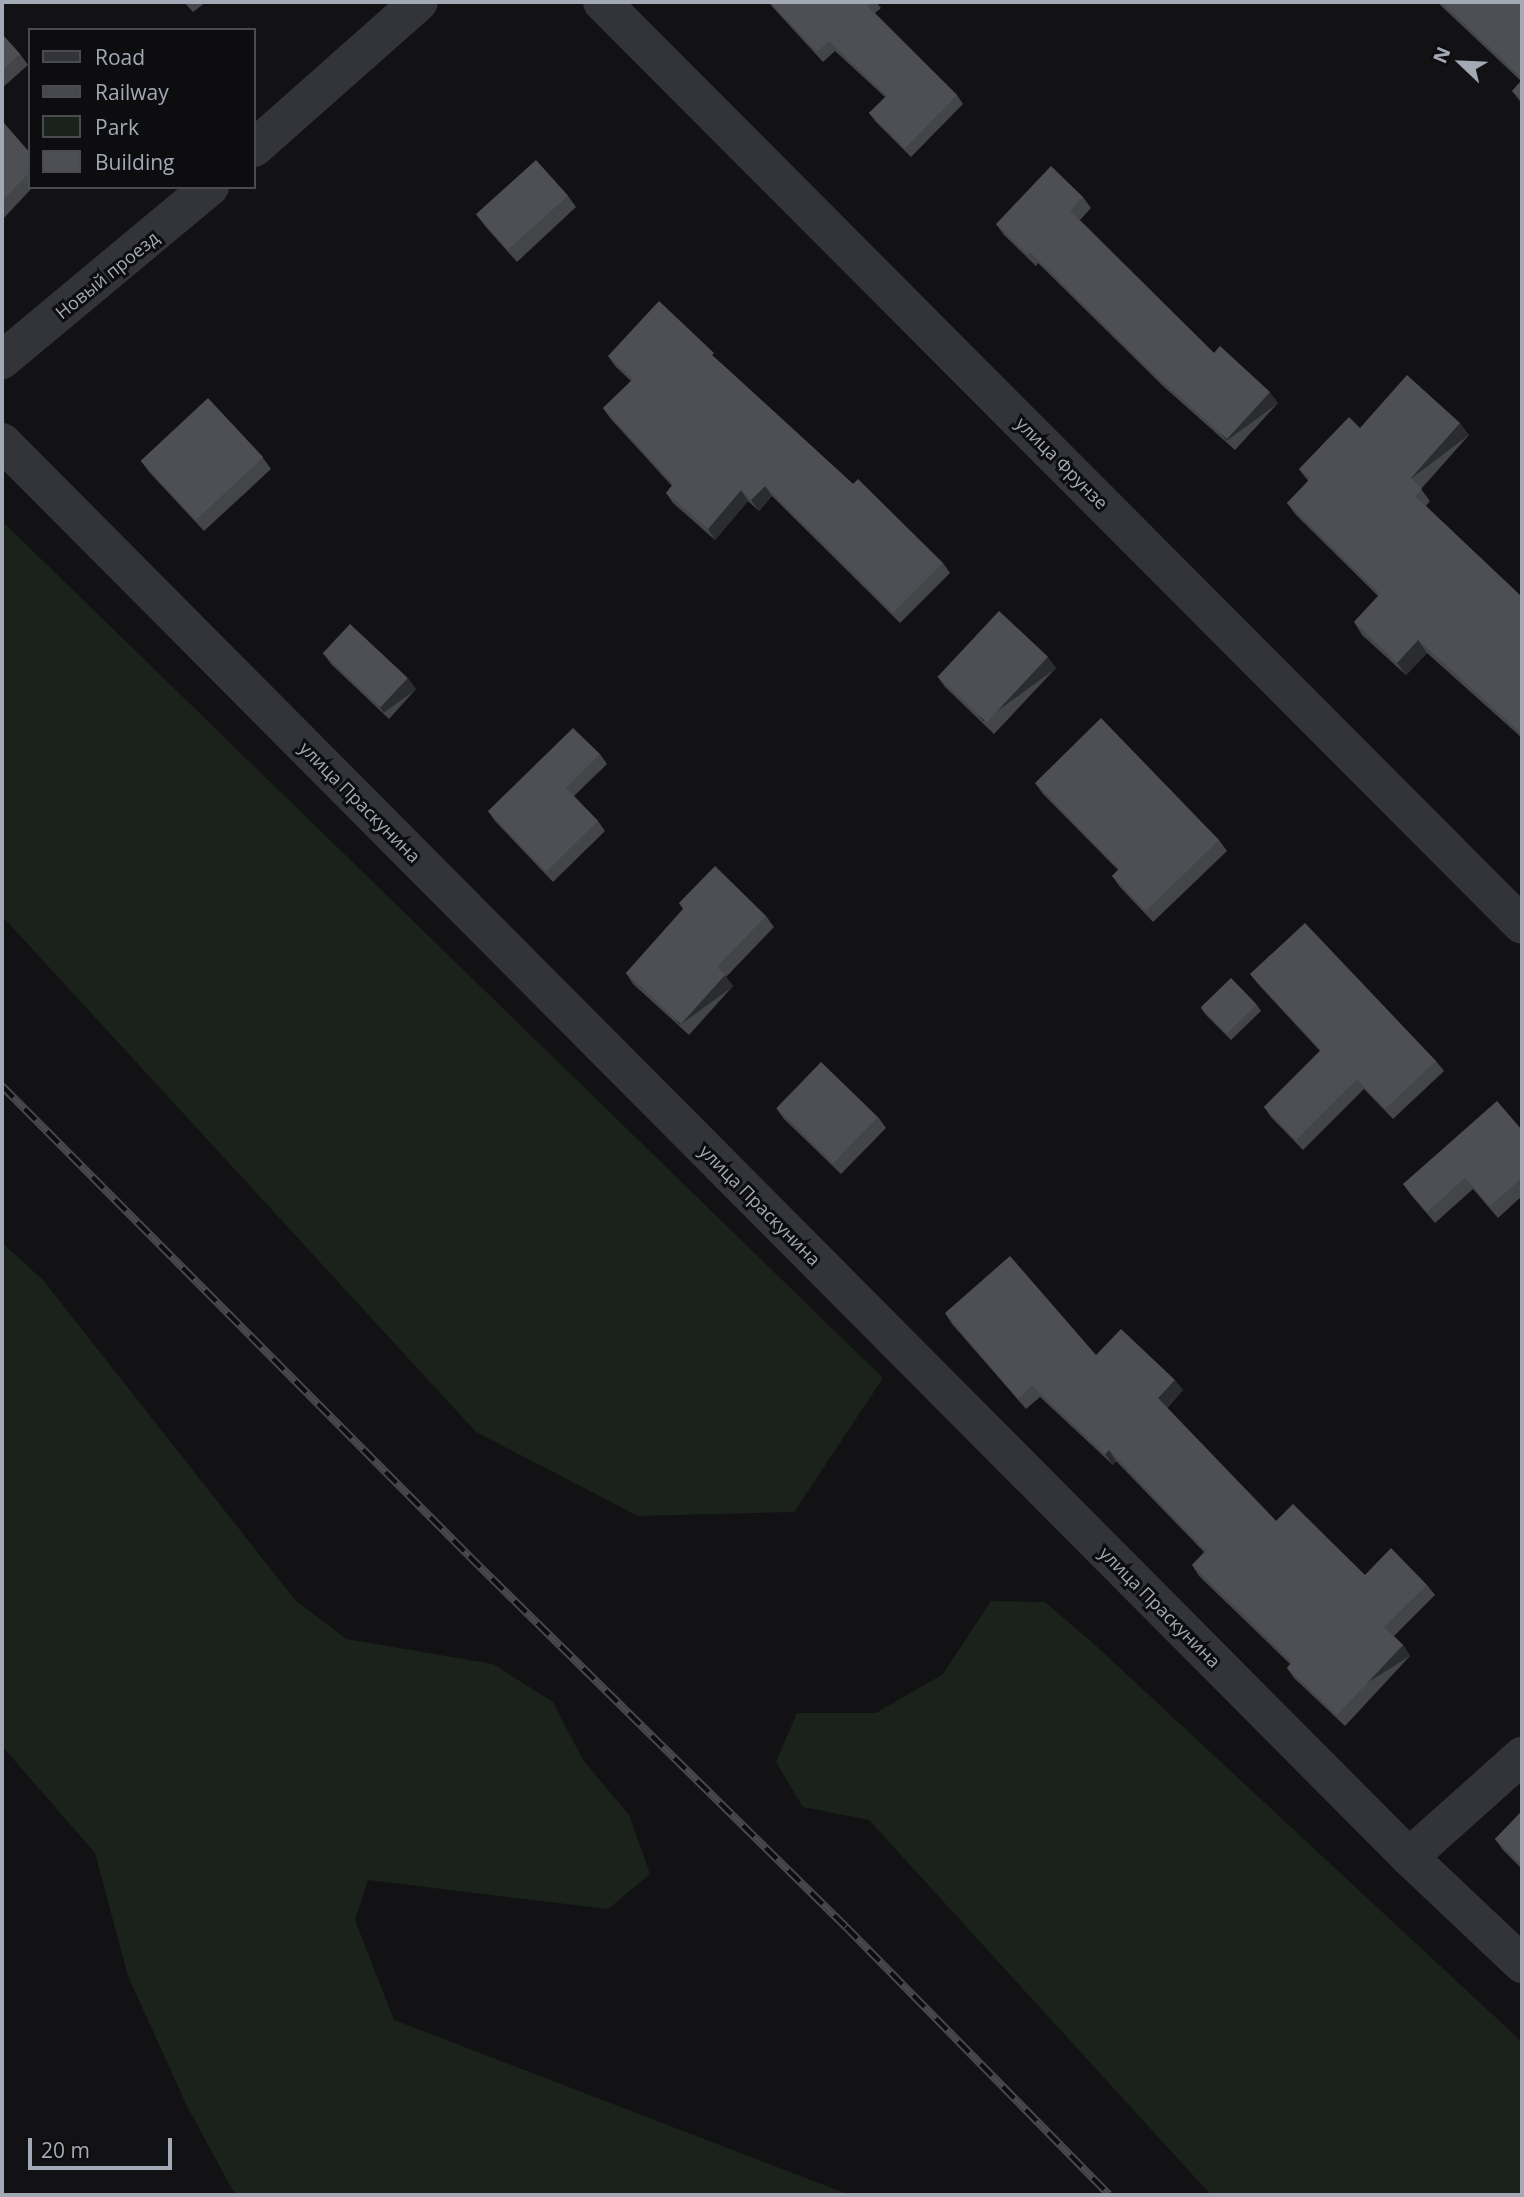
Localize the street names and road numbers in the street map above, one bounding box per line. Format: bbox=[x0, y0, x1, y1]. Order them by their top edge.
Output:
street label: Новый проезд bbox=[51, 227, 163, 323]
street label: улица Фрунзе bbox=[1011, 412, 1113, 514]
street label: улица Праскунина bbox=[295, 737, 425, 867]
street label: улица Праскунина bbox=[695, 1140, 825, 1270]
street label: улица Праскунина bbox=[1095, 1542, 1225, 1672]

